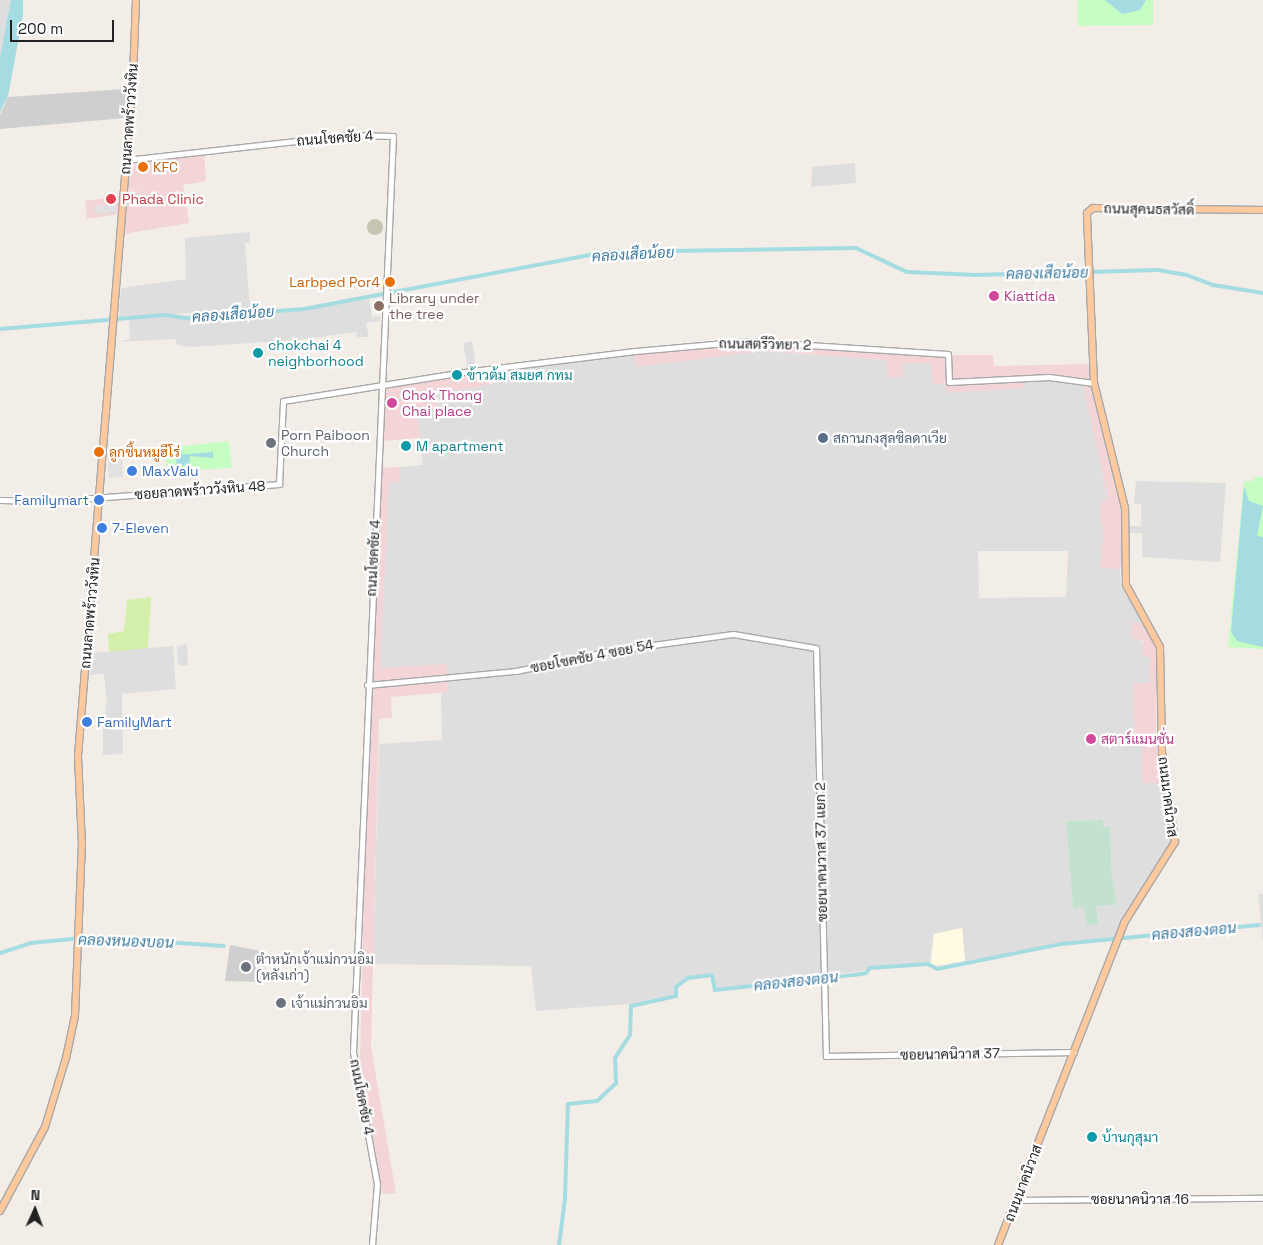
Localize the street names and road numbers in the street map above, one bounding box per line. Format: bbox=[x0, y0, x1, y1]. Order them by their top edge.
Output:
street label: ถนนลาดพร้าววังหิน bbox=[117, 63, 141, 175]
street label: ถนนโชคชัย 4 bbox=[296, 127, 374, 149]
street label: ถนนสุคนธสวัสดิ์ bbox=[1103, 200, 1195, 218]
street label: ถนนสตรีวิทยา 2 bbox=[719, 335, 811, 353]
street label: ซอยลาดพร้าววังหิน 48 bbox=[134, 477, 266, 503]
street label: ถนนโชคชัย 4 bbox=[363, 519, 383, 597]
street label: ถนนลาดพร้าววังหิน bbox=[77, 557, 103, 669]
street label: ซอยโชคชัย 4 ซอย 54 bbox=[529, 636, 655, 676]
street label: ถนนนาคนิวาส bbox=[1155, 756, 1181, 838]
street label: ซอยนาคนวาส 37 แยก 2 bbox=[811, 782, 831, 922]
street label: ซอยนาคนิวาส 37 bbox=[900, 1045, 1000, 1063]
street label: ถนนโชคชัย 4 bbox=[346, 1058, 378, 1136]
street label: ถนนนาคนิวาส bbox=[1001, 1142, 1045, 1224]
street label: ซอยนาคนิวาส 16 bbox=[1091, 1191, 1189, 1207]

